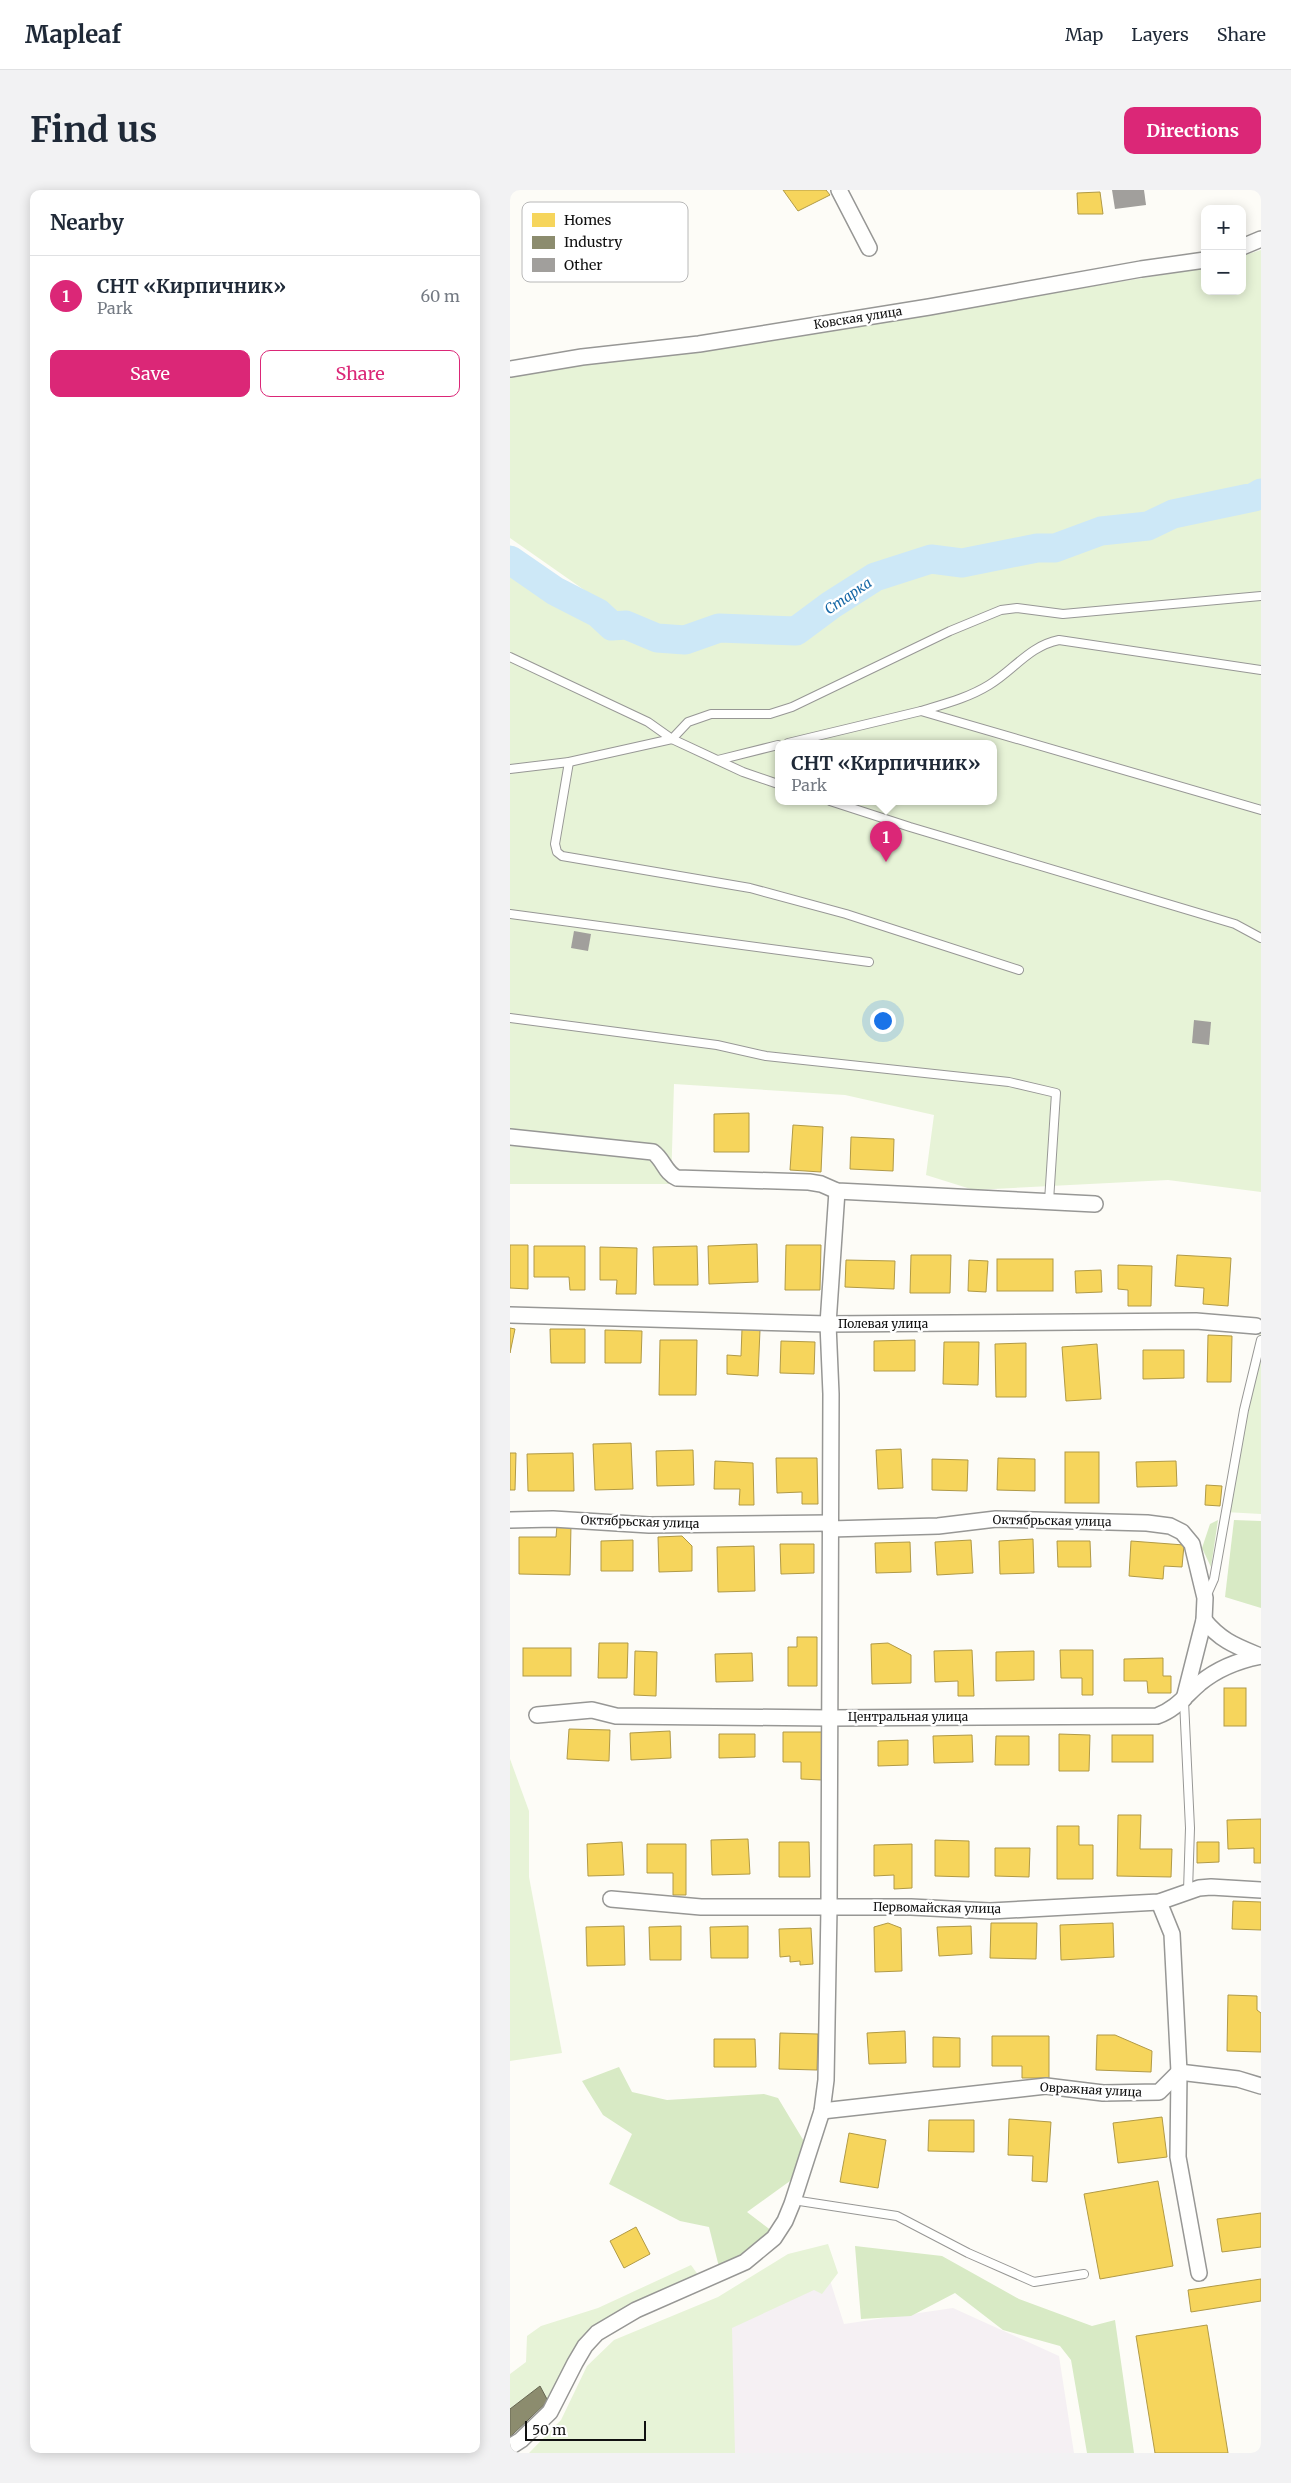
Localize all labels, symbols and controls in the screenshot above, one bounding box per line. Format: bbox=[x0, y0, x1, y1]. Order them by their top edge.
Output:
text: Mapleaf bbox=[25, 19, 121, 50]
text: Map bbox=[1065, 23, 1103, 46]
text: Layers bbox=[1131, 23, 1189, 46]
text: Share bbox=[1217, 23, 1266, 46]
button: Directions bbox=[1124, 107, 1261, 154]
text: Find us bbox=[30, 108, 157, 152]
legend bbox=[522, 202, 688, 282]
map controls bbox=[1201, 205, 1246, 295]
button: + bbox=[1201, 205, 1246, 250]
text: Nearby bbox=[50, 209, 124, 236]
text: Homes bbox=[564, 211, 611, 229]
text: Industry bbox=[564, 233, 623, 251]
button: − bbox=[1201, 250, 1246, 295]
text: Other bbox=[564, 256, 603, 274]
text: СНТ «Кирпичник» bbox=[97, 274, 286, 298]
text: 1 bbox=[62, 286, 70, 306]
text: 60 m bbox=[420, 286, 460, 306]
text: Park bbox=[97, 298, 133, 318]
street label: Ковская улица bbox=[813, 303, 904, 332]
button: Save bbox=[50, 350, 250, 397]
button: Share bbox=[260, 350, 460, 397]
water label: Старка bbox=[821, 574, 875, 618]
popup bbox=[775, 740, 997, 805]
text: СНТ «Кирпичник» bbox=[791, 751, 981, 775]
text: Park bbox=[791, 775, 827, 795]
pin: 1 bbox=[870, 821, 902, 862]
your location bbox=[870, 1008, 896, 1034]
street label: Полевая улица bbox=[838, 1316, 929, 1331]
street label: Октябрьская улица bbox=[580, 1512, 700, 1531]
street label: Октябрьская улица bbox=[992, 1512, 1112, 1529]
street label: Центральная улица bbox=[848, 1709, 969, 1724]
street label: Первомайская улица bbox=[873, 1899, 1002, 1916]
street label: Овражная улица bbox=[1040, 2079, 1143, 2100]
scale bar bbox=[525, 2418, 646, 2441]
text: 50 m bbox=[532, 2421, 566, 2439]

